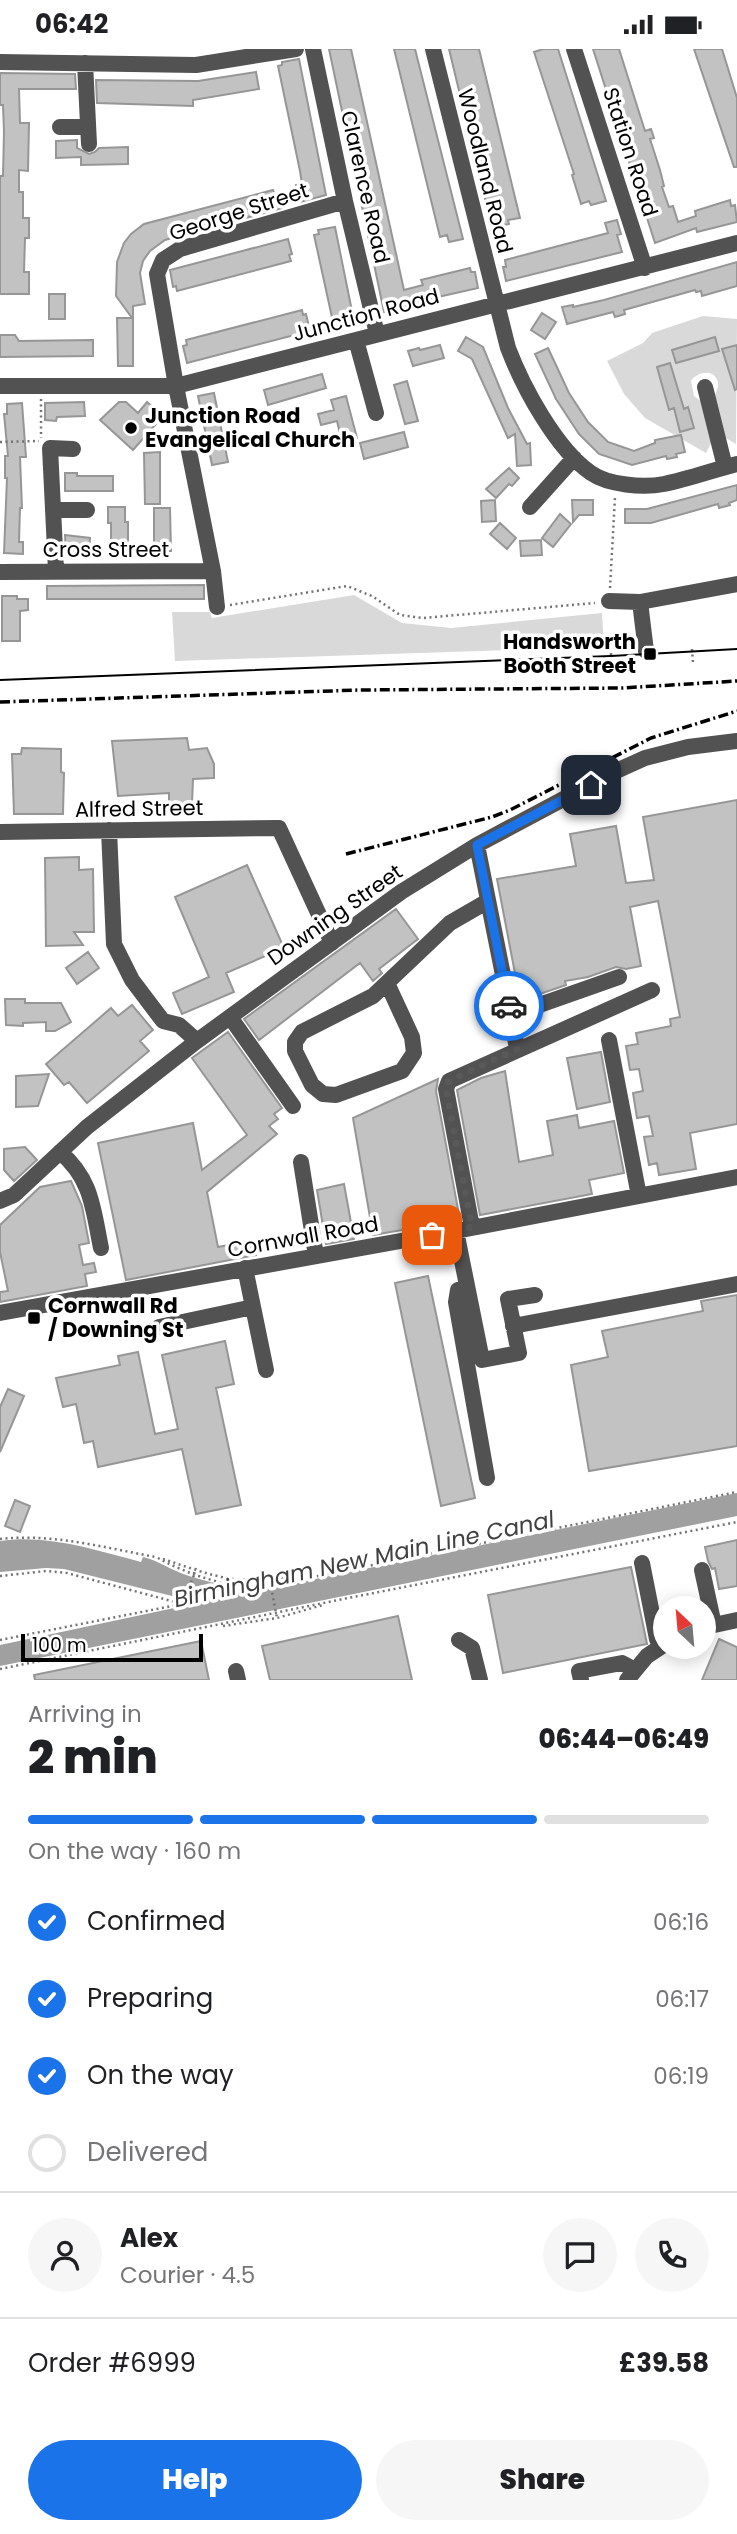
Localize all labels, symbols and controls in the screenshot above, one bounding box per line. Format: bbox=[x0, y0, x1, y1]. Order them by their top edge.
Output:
text: 06:42 bbox=[35, 6, 108, 42]
street label: Station Road bbox=[596, 84, 665, 220]
street label: Woodland Road bbox=[451, 85, 520, 256]
street label: Clarence Road bbox=[334, 108, 397, 266]
street label: George Street bbox=[165, 175, 312, 248]
street label: Junction Road bbox=[289, 281, 442, 348]
place label: Junction Road Evangelical Church bbox=[145, 401, 355, 454]
marker: Junction Road Evangelical Church bbox=[123, 420, 139, 436]
street label: Cross Street bbox=[43, 535, 169, 564]
place label: Handsworth Booth Street bbox=[503, 627, 636, 680]
marker: Handsworth Booth Street bbox=[642, 646, 658, 662]
pin bbox=[561, 755, 621, 815]
icon: home bbox=[572, 766, 610, 804]
street label: Alfred Street bbox=[75, 793, 203, 824]
street label: Downing Street bbox=[261, 857, 408, 972]
courier bbox=[474, 971, 544, 1041]
icon: car bbox=[490, 987, 528, 1025]
pin bbox=[402, 1205, 462, 1265]
street label: Cornwall Road bbox=[225, 1209, 381, 1264]
icon: bag bbox=[413, 1216, 451, 1254]
place label: Cornwall Rd / Downing St bbox=[48, 1291, 183, 1344]
marker: Cornwall Rd / Downing St bbox=[26, 1310, 42, 1326]
water label: Birmingham New Main Line Canal bbox=[171, 1503, 557, 1615]
north arrow bbox=[653, 1596, 716, 1659]
map controls bbox=[653, 1596, 716, 1659]
scale bar bbox=[21, 1631, 203, 1663]
text: 100 m bbox=[32, 1632, 87, 1659]
text: Arriving in bbox=[28, 1698, 142, 1730]
text: 06:44–06:49 bbox=[539, 1721, 709, 1757]
text: 2 min bbox=[28, 1725, 158, 1789]
text: On the way · 160 m bbox=[28, 1835, 241, 1867]
icon: check bbox=[28, 1903, 66, 1941]
text: Confirmed bbox=[87, 1903, 225, 1939]
text: 06:16 bbox=[653, 1906, 709, 1938]
icon: check bbox=[28, 1980, 66, 2018]
text: Preparing bbox=[87, 1980, 213, 2016]
text: 06:17 bbox=[655, 1983, 709, 2015]
icon: check bbox=[28, 2057, 66, 2095]
text: On the way bbox=[87, 2057, 234, 2093]
text: 06:19 bbox=[653, 2060, 709, 2092]
text: Delivered bbox=[87, 2134, 208, 2170]
button: person bbox=[28, 2218, 102, 2292]
button: chat bbox=[543, 2218, 617, 2292]
button: phone bbox=[635, 2218, 709, 2292]
text: Alex bbox=[120, 2220, 178, 2256]
text: Courier · 4.5 bbox=[120, 2259, 255, 2291]
text: Order #6999 bbox=[28, 2345, 196, 2381]
text: £39.58 bbox=[619, 2345, 709, 2381]
button: Help bbox=[28, 2440, 362, 2520]
button: Share bbox=[376, 2440, 709, 2520]

